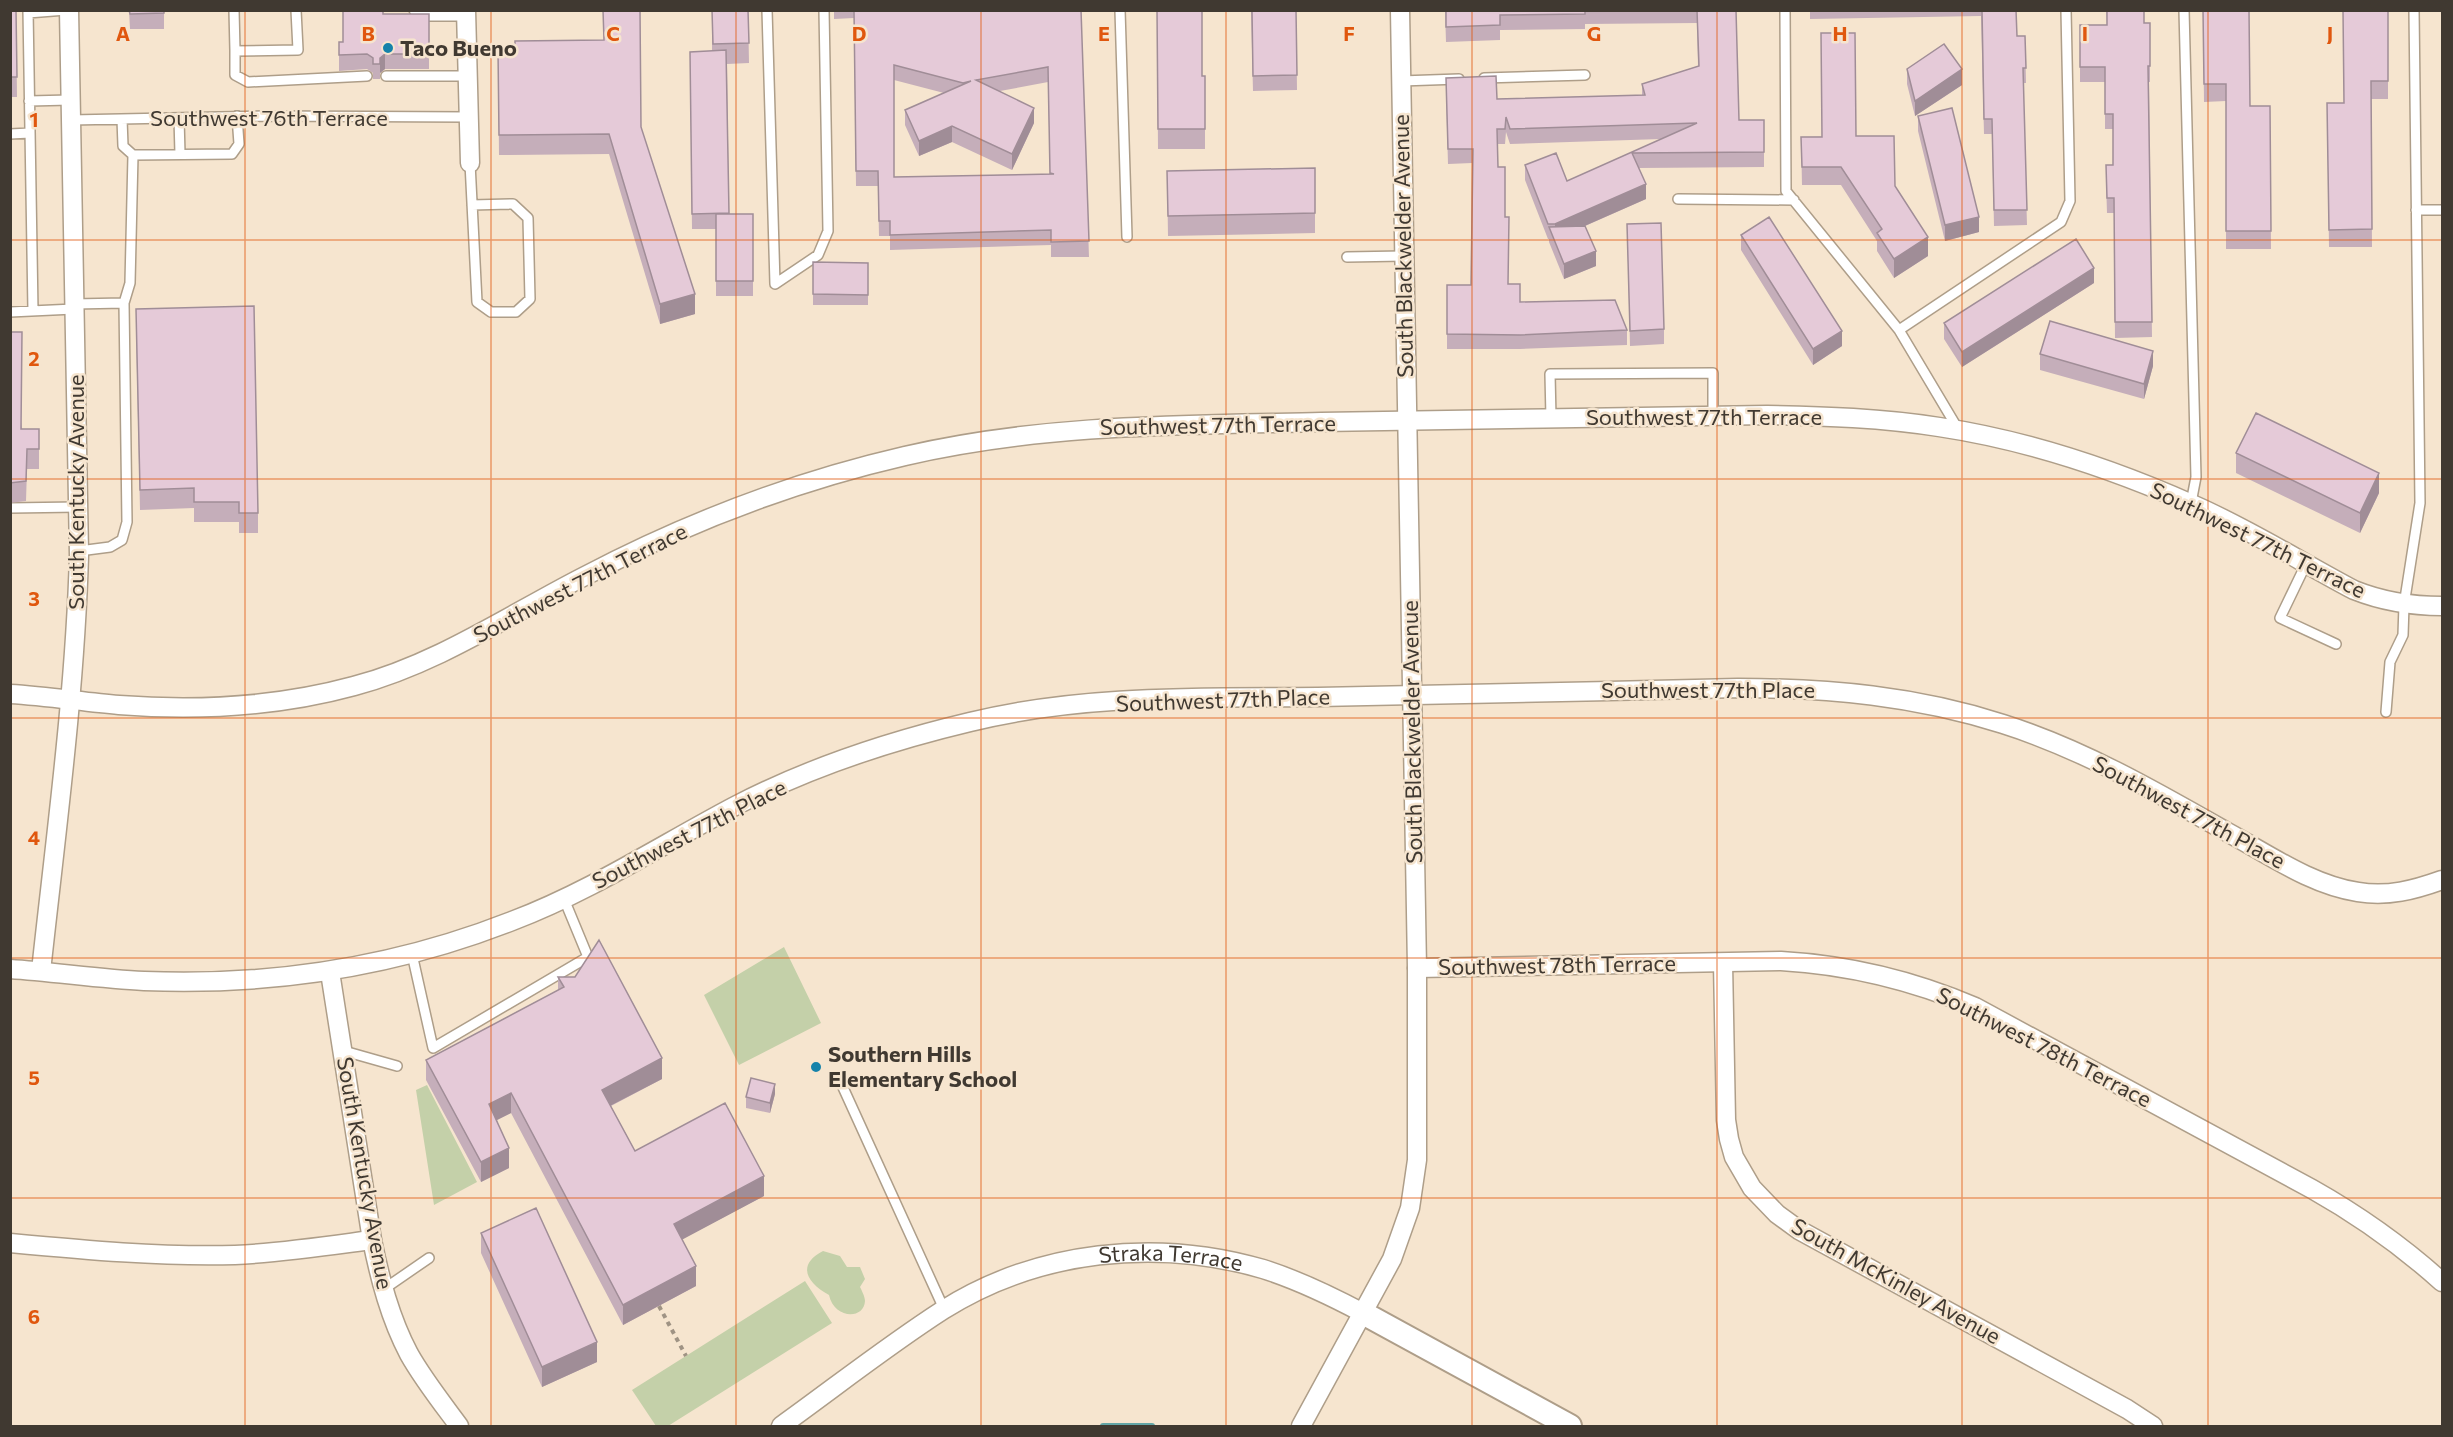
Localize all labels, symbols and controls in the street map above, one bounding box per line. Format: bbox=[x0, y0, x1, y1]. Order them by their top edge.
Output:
text: A bbox=[116, 21, 130, 45]
text: B bbox=[361, 21, 375, 45]
text: C bbox=[606, 21, 620, 45]
text: D bbox=[852, 21, 866, 45]
text: E bbox=[1098, 21, 1110, 45]
text: F bbox=[1343, 21, 1355, 45]
text: G bbox=[1587, 21, 1601, 45]
text: H bbox=[1833, 21, 1848, 45]
text: I bbox=[2082, 21, 2088, 45]
text: J bbox=[2327, 21, 2333, 45]
place label: Taco Bueno bbox=[400, 34, 517, 61]
marker: Taco Bueno bbox=[381, 41, 395, 55]
street label: Southwest 76th Terrace bbox=[150, 104, 388, 131]
text: 1 bbox=[29, 107, 39, 131]
street label: South Blackwelder Avenue bbox=[1387, 114, 1418, 378]
text: 2 bbox=[28, 346, 40, 370]
street label: South Kentucky Avenue bbox=[62, 374, 89, 610]
street label: Southwest 77th Terrace bbox=[1586, 403, 1822, 430]
street label: Southwest 77th Terrace bbox=[1100, 409, 1336, 440]
street label: Southwest 77th Terrace bbox=[2146, 476, 2370, 603]
street label: Southwest 77th Terrace bbox=[468, 517, 691, 648]
text: 3 bbox=[28, 586, 40, 610]
street label: South Blackwelder Avenue bbox=[1396, 600, 1427, 864]
street label: Southwest 77th Place bbox=[1601, 676, 1815, 703]
street label: Southwest 77th Place bbox=[1115, 682, 1330, 717]
street label: Southwest 77th Place bbox=[2088, 749, 2290, 874]
street label: Southwest 77th Place bbox=[587, 773, 790, 894]
text: 4 bbox=[28, 825, 40, 849]
street label: Southwest 78th Terrace bbox=[1438, 949, 1676, 980]
street label: Southwest 78th Terrace bbox=[1932, 981, 2156, 1113]
place label: Southern Hills Elementary School bbox=[828, 1040, 1017, 1092]
street label: South Kentucky Avenue bbox=[332, 1055, 399, 1291]
marker: Southern Hills Elementary School bbox=[809, 1060, 823, 1074]
text: 5 bbox=[28, 1065, 40, 1089]
street label: South McKinley Avenue bbox=[1787, 1212, 2006, 1349]
street label: Straka Terrace bbox=[1097, 1238, 1246, 1276]
text: 6 bbox=[28, 1304, 40, 1328]

